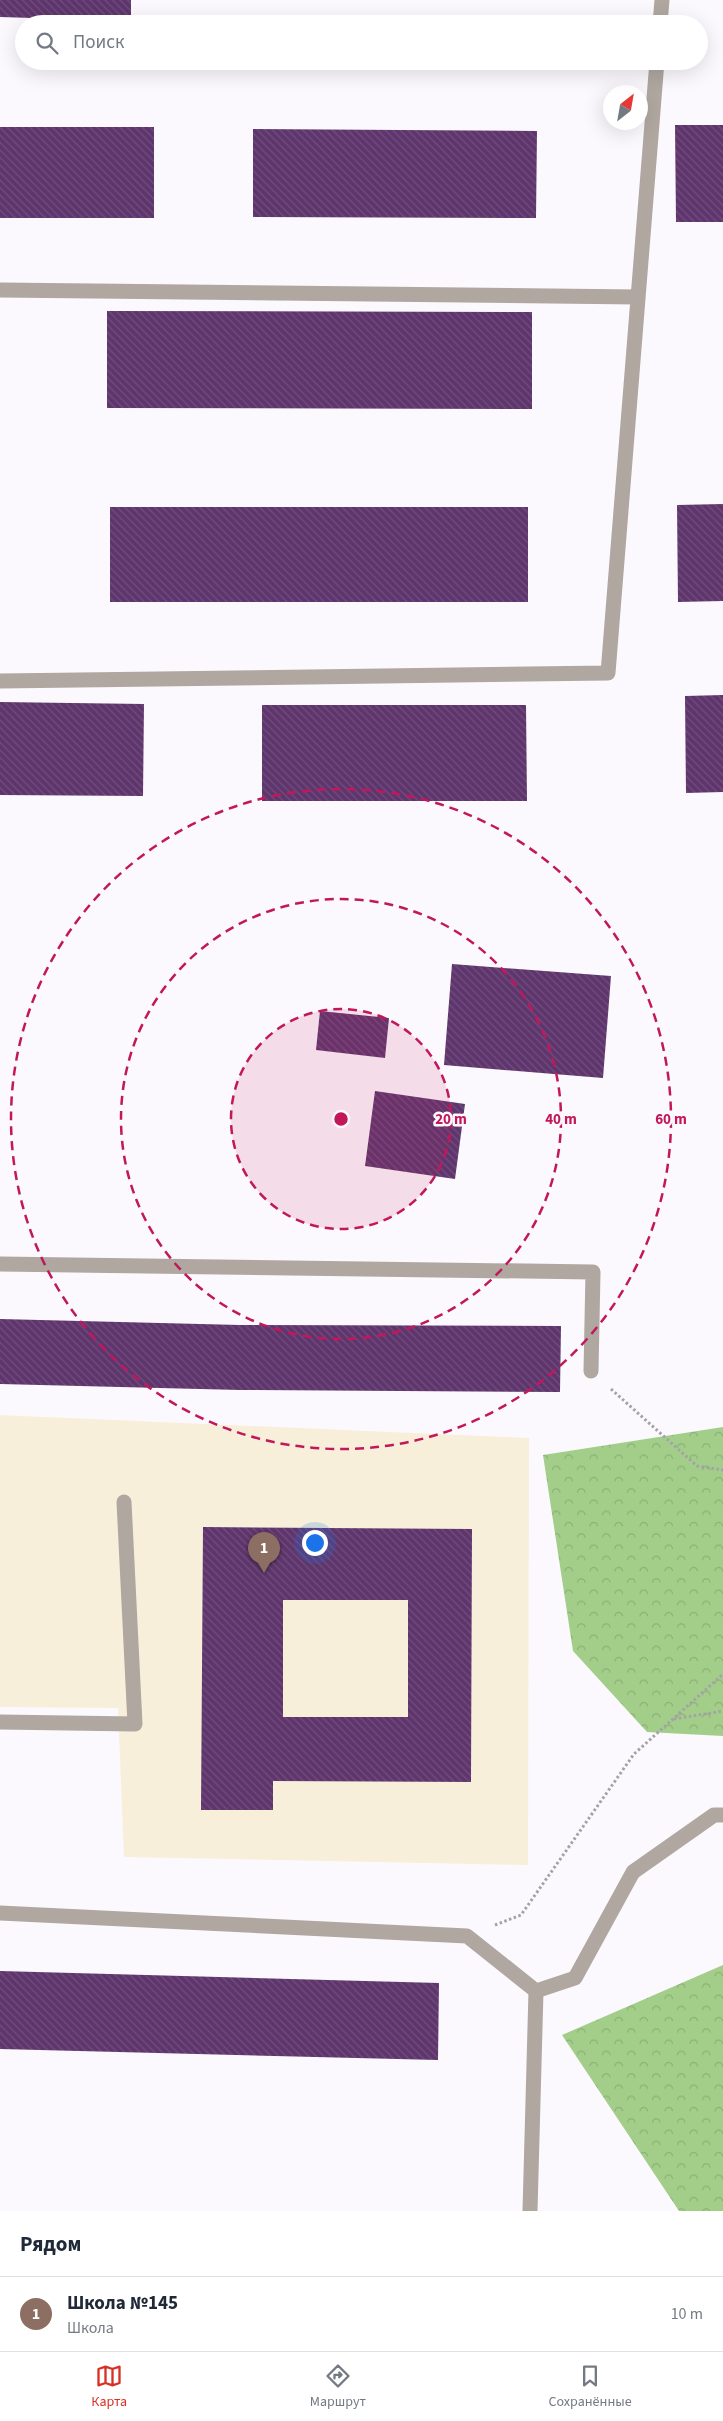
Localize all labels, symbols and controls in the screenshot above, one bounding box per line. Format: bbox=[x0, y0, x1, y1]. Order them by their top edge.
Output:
search box bbox=[15, 15, 708, 70]
icon: search bbox=[33, 29, 61, 57]
text: Поиск bbox=[73, 29, 124, 56]
north arrow bbox=[603, 85, 648, 130]
text: 20 m bbox=[435, 1109, 467, 1130]
text: 40 m bbox=[545, 1109, 577, 1130]
text: 60 m bbox=[655, 1109, 687, 1130]
centre of rings bbox=[332, 1110, 350, 1128]
your location bbox=[302, 1530, 328, 1556]
pin: 1 bbox=[248, 1532, 280, 1573]
text: Рядом bbox=[20, 2229, 81, 2259]
text: Школа №145 bbox=[67, 2290, 178, 2317]
text: 1 bbox=[32, 2303, 40, 2325]
text: 10 m bbox=[671, 2303, 703, 2325]
text: Школа bbox=[67, 2317, 114, 2339]
tab: Карта bbox=[91, 2362, 127, 2412]
tab: Маршрут bbox=[310, 2362, 366, 2412]
tab: Сохранённые bbox=[549, 2362, 632, 2412]

